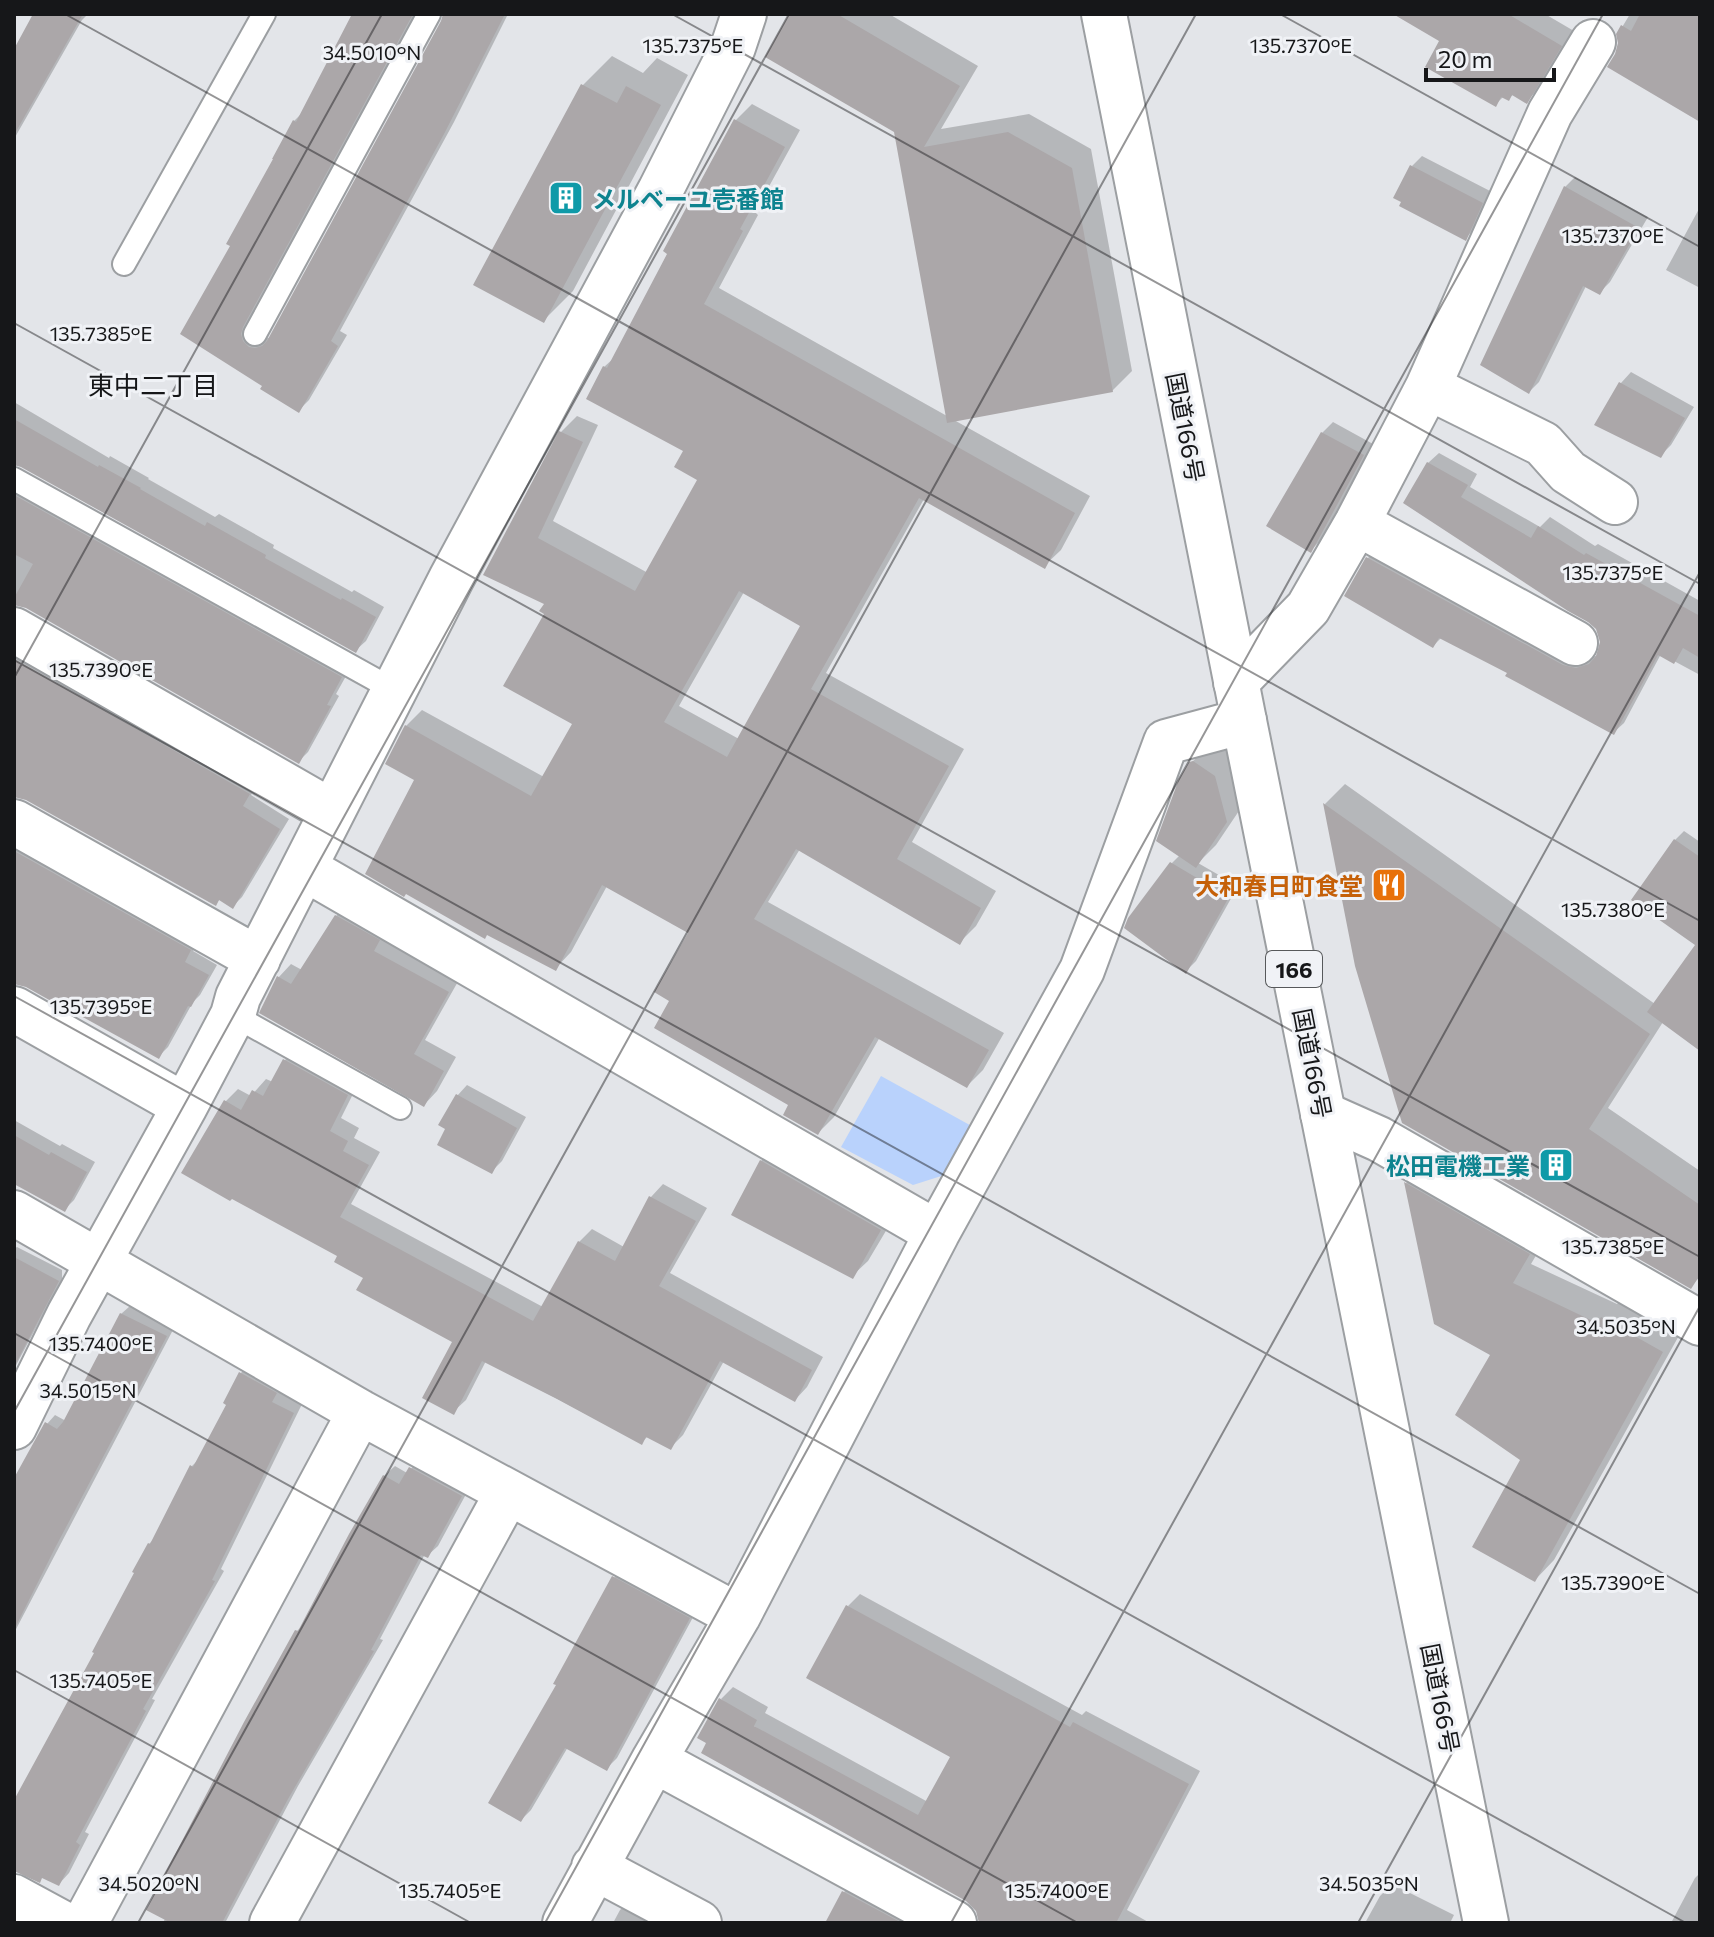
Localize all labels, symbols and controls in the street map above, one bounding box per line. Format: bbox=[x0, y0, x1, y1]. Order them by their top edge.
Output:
scale bar bbox=[1426, 32, 1554, 82]
text: 135.7375°E bbox=[643, 33, 743, 57]
text: 135.7370°E bbox=[1250, 33, 1352, 57]
text: 34.5010°N bbox=[323, 40, 421, 64]
text: 20 m bbox=[1438, 44, 1492, 73]
building icon: メルベーユ壱番館 bbox=[547, 179, 585, 217]
place label: メルベーユ壱番館 bbox=[592, 184, 784, 213]
text: 135.7370°E bbox=[1562, 223, 1664, 247]
text: 135.7385°E bbox=[50, 321, 152, 345]
district label: 東中二丁目 bbox=[88, 369, 218, 400]
street label: 国道166号 bbox=[1161, 370, 1211, 484]
text: 135.7375°E bbox=[1563, 560, 1663, 584]
text: 135.7390°E bbox=[49, 657, 153, 681]
restaurant icon: 大和春日町食堂 bbox=[1370, 866, 1408, 904]
place label: 大和春日町食堂 bbox=[1195, 871, 1363, 900]
text: 135.7380°E bbox=[1561, 897, 1665, 921]
road number: 166 bbox=[1266, 951, 1322, 987]
text: 135.7395°E bbox=[50, 994, 152, 1018]
street label: 国道166号 bbox=[1288, 1006, 1338, 1120]
building icon: 松田電機工業 bbox=[1537, 1146, 1575, 1184]
place label: 松田電機工業 bbox=[1386, 1151, 1530, 1180]
text: 135.7385°E bbox=[1562, 1234, 1664, 1258]
text: 34.5035°N bbox=[1576, 1314, 1676, 1338]
text: 135.7400°E bbox=[49, 1331, 153, 1355]
text: 34.5015°N bbox=[39, 1378, 137, 1402]
text: 135.7390°E bbox=[1561, 1570, 1665, 1594]
street label: 国道166号 bbox=[1416, 1641, 1466, 1755]
text: 135.7405°E bbox=[50, 1668, 152, 1692]
text: 34.5020°N bbox=[98, 1871, 200, 1895]
text: 34.5035°N bbox=[1319, 1871, 1419, 1895]
text: 135.7405°E bbox=[399, 1878, 501, 1902]
text: 135.7400°E bbox=[1005, 1878, 1109, 1902]

